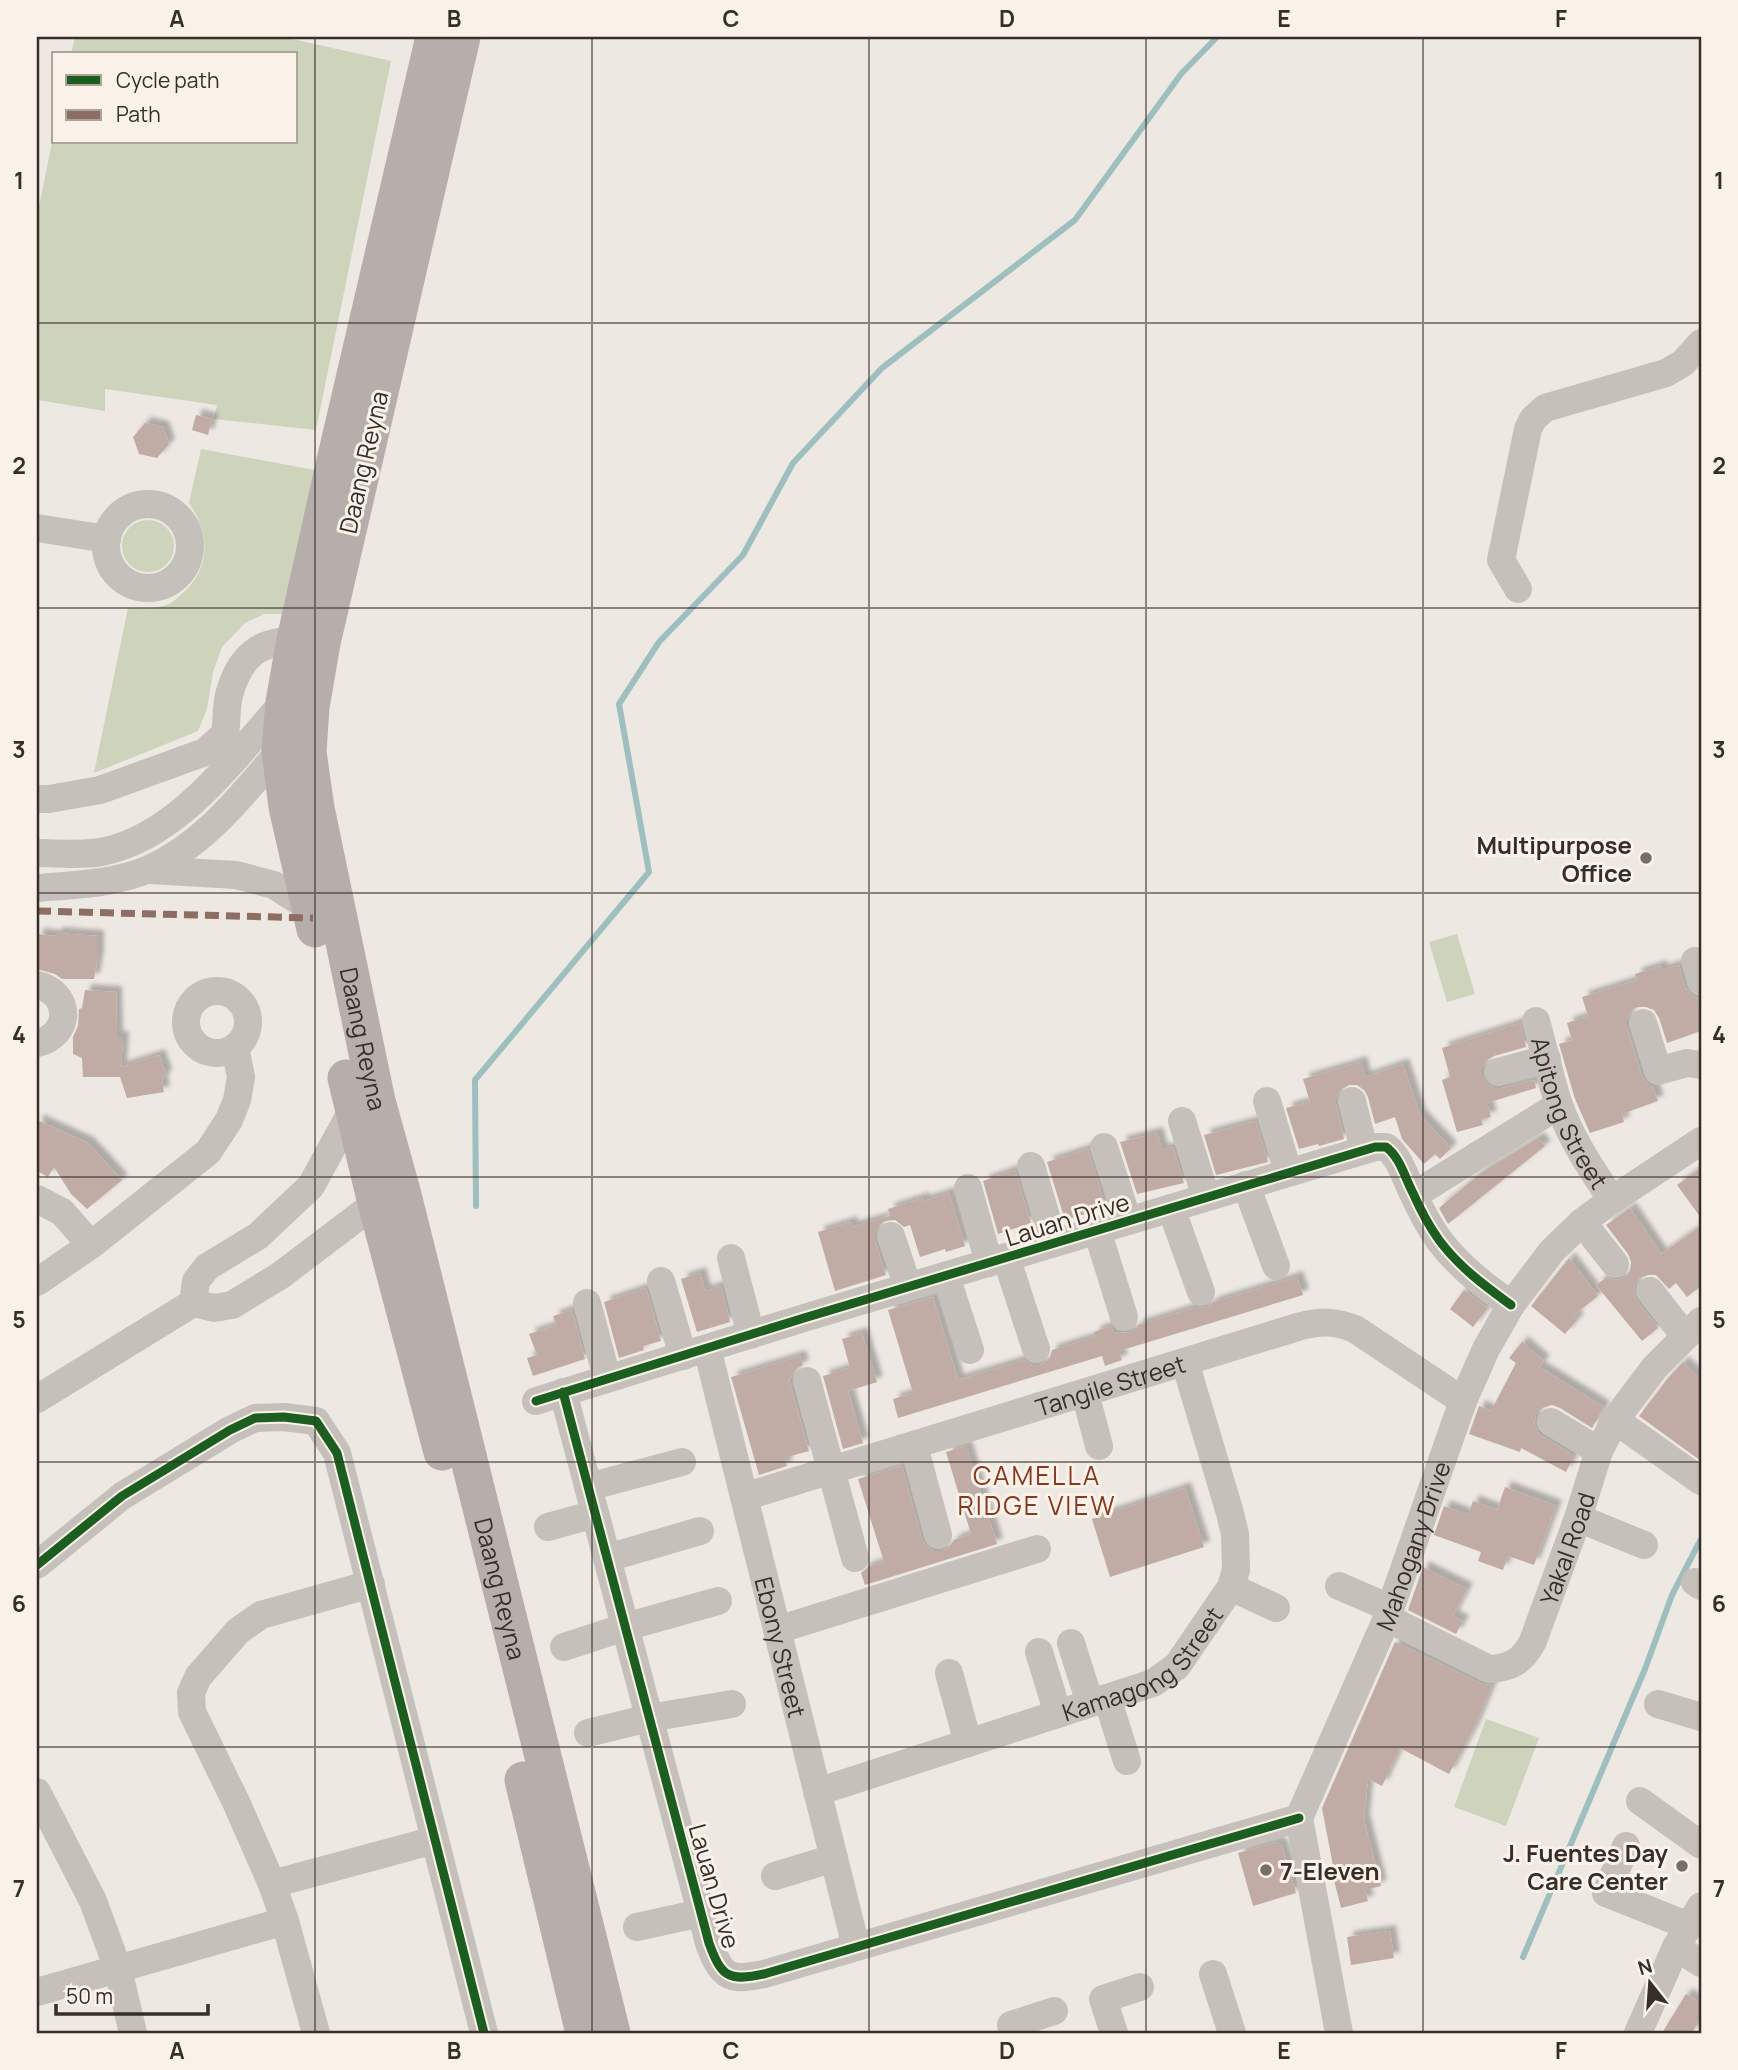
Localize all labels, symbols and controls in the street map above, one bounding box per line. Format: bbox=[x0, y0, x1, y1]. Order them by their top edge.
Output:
text: A bbox=[169, 2, 185, 34]
text: B bbox=[447, 2, 461, 34]
text: C bbox=[723, 2, 740, 34]
text: D bbox=[999, 2, 1015, 34]
text: E bbox=[1277, 2, 1291, 34]
text: F bbox=[1555, 2, 1567, 34]
legend bbox=[52, 52, 298, 144]
text: Cycle path bbox=[116, 66, 219, 94]
text: Path bbox=[116, 100, 161, 128]
text: 1 bbox=[14, 164, 24, 196]
text: 1 bbox=[1714, 164, 1724, 196]
street label: Daang Reyna bbox=[331, 388, 395, 536]
text: 2 bbox=[12, 449, 26, 481]
text: 2 bbox=[1712, 449, 1726, 481]
text: 3 bbox=[12, 733, 26, 765]
text: 3 bbox=[1712, 733, 1726, 765]
place label: Multipurpose Office bbox=[1476, 828, 1632, 889]
marker: Multipurpose Office bbox=[1638, 850, 1654, 866]
street label: Daang Reyna bbox=[333, 964, 395, 1114]
text: 4 bbox=[12, 1018, 26, 1050]
text: 4 bbox=[1712, 1018, 1726, 1050]
street label: Apitong Street bbox=[1524, 1033, 1616, 1195]
street label: Lauan Drive bbox=[1001, 1184, 1133, 1254]
text: 5 bbox=[12, 1303, 26, 1335]
text: 5 bbox=[1712, 1303, 1726, 1335]
street label: Tangile Street bbox=[1031, 1346, 1189, 1423]
district label: CAMELLA RIDGE VIEW bbox=[957, 1457, 1117, 1523]
street label: Mahogany Drive bbox=[1367, 1457, 1457, 1635]
street label: Yakal Road bbox=[1531, 1488, 1602, 1609]
street label: Daang Reyna bbox=[468, 1514, 535, 1663]
street label: Ebony Street bbox=[748, 1573, 815, 1721]
text: 6 bbox=[12, 1587, 26, 1619]
text: 6 bbox=[1712, 1587, 1726, 1619]
street label: Kamagong Street bbox=[1058, 1600, 1230, 1728]
street label: Lauan Drive bbox=[681, 1820, 749, 1952]
place label: J. Fuentes Day Care Center bbox=[1503, 1836, 1669, 1897]
place label: 7-Eleven bbox=[1280, 1854, 1379, 1887]
marker: J. Fuentes Day Care Center bbox=[1674, 1858, 1690, 1874]
marker: 7-Eleven bbox=[1258, 1862, 1274, 1878]
text: 7 bbox=[13, 1872, 25, 1904]
text: 7 bbox=[1713, 1872, 1725, 1904]
north arrow bbox=[1616, 1948, 1686, 2018]
text: N bbox=[1635, 1952, 1655, 1981]
scale bar bbox=[56, 1972, 208, 2016]
text: 50 m bbox=[66, 1982, 113, 2010]
text: A bbox=[169, 2034, 185, 2066]
text: B bbox=[447, 2034, 461, 2066]
text: C bbox=[723, 2034, 740, 2066]
text: D bbox=[999, 2034, 1015, 2066]
text: E bbox=[1277, 2034, 1291, 2066]
text: F bbox=[1555, 2034, 1567, 2066]

